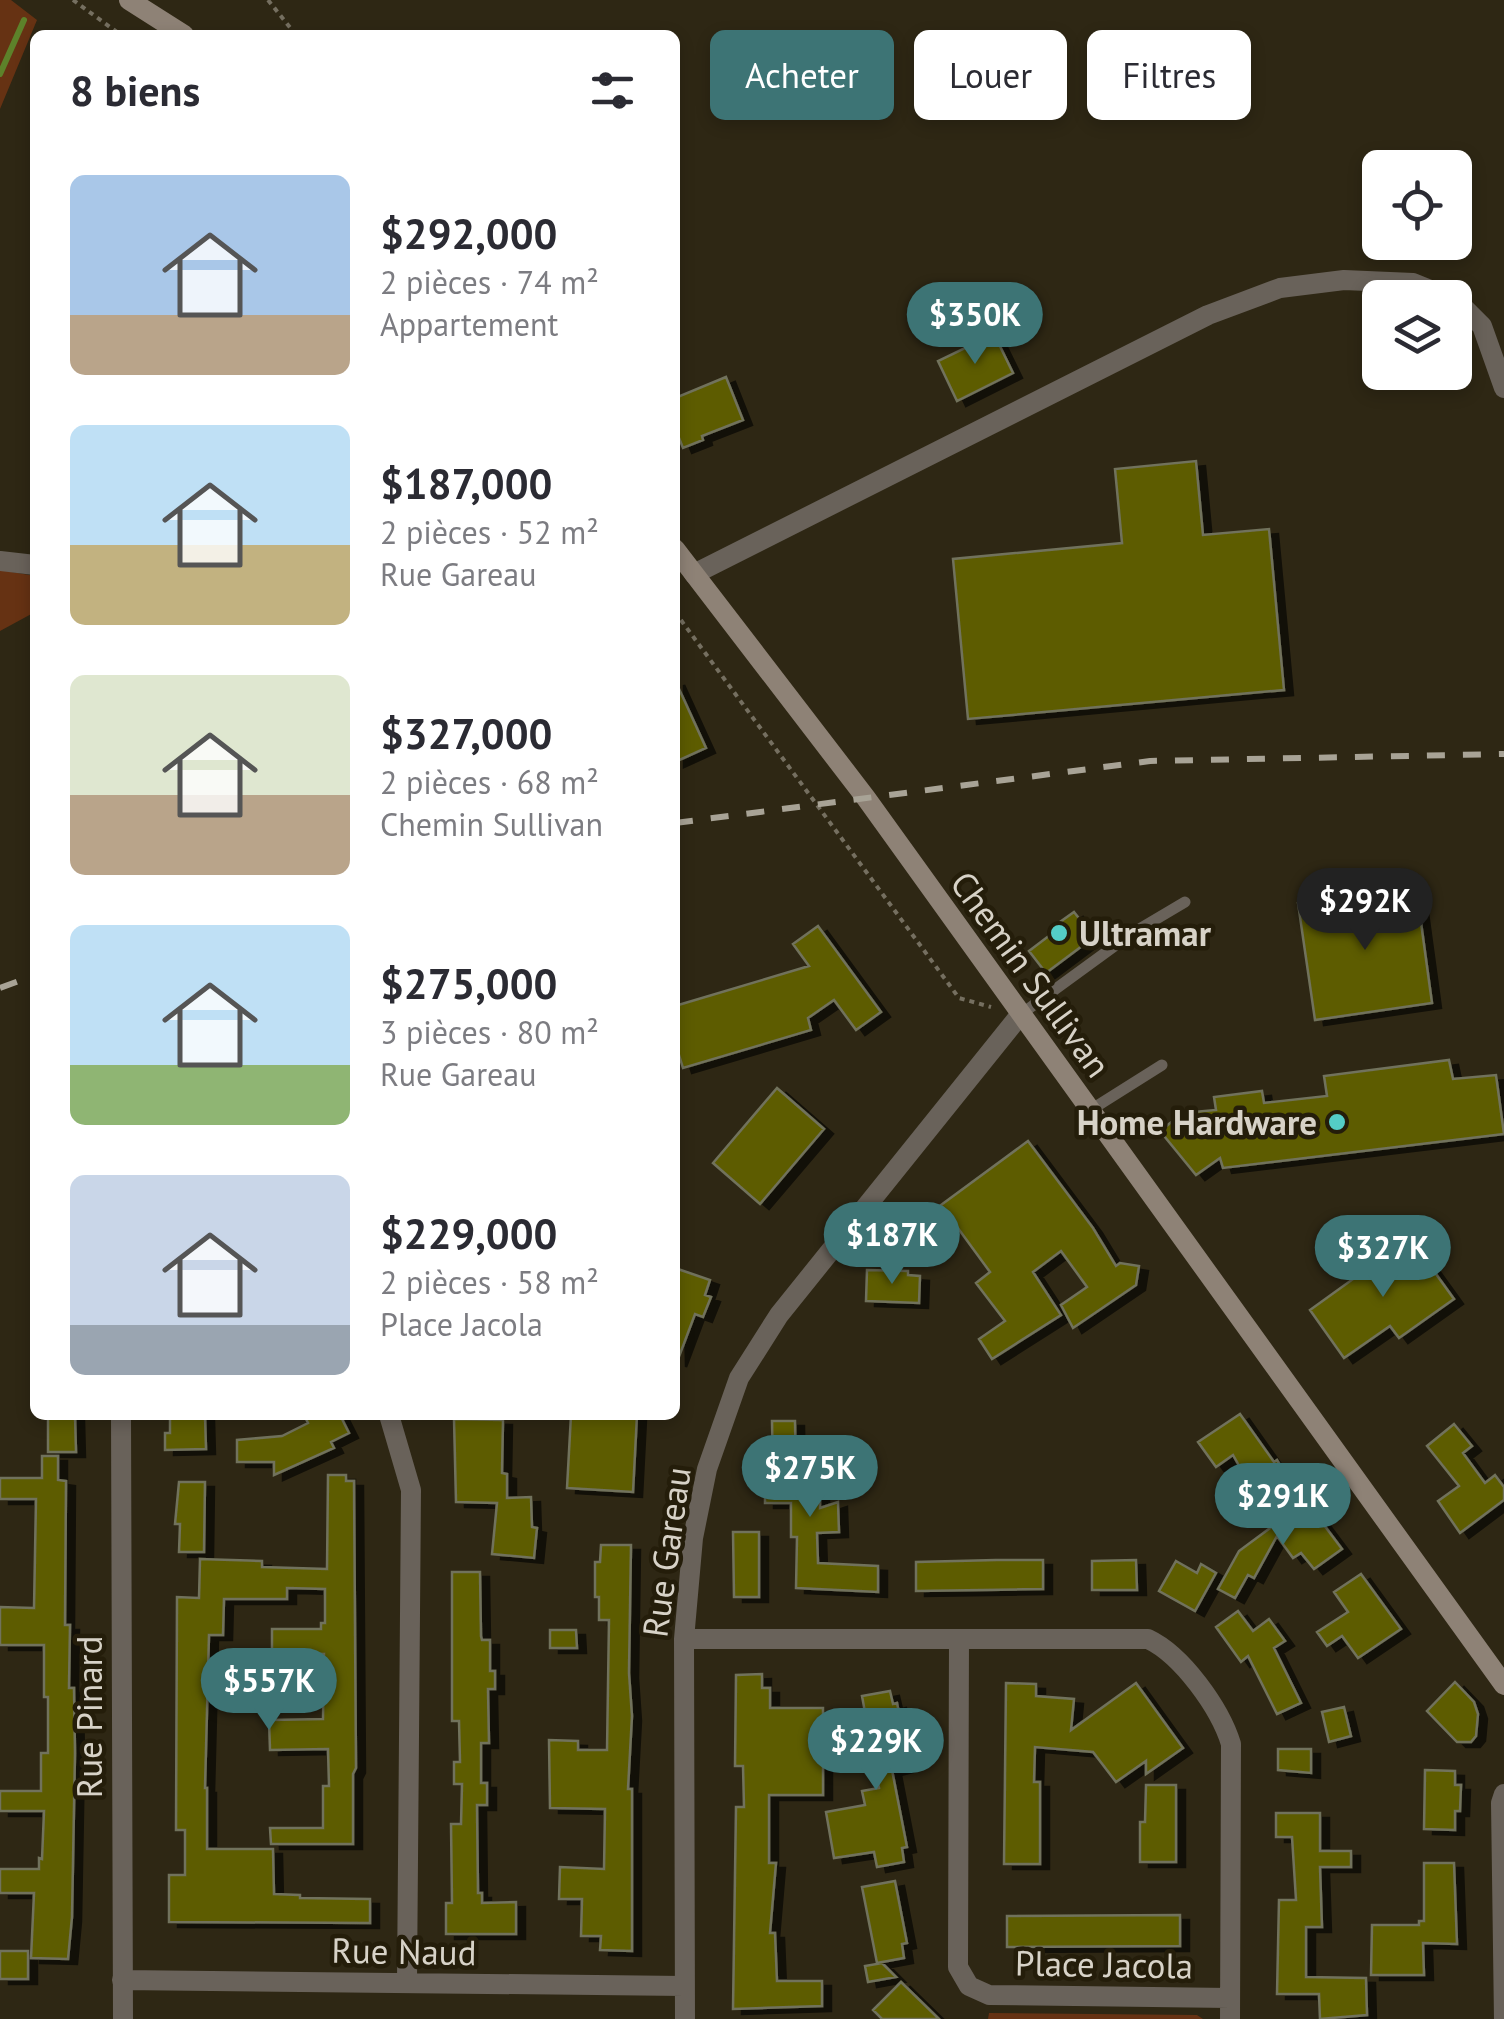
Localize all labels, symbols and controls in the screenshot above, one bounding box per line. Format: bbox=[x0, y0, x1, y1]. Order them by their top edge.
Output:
chip: Acheter bbox=[710, 30, 894, 120]
chip: Louer bbox=[914, 30, 1067, 120]
chip: Filtres bbox=[1087, 30, 1251, 120]
text: 8 biens bbox=[70, 63, 200, 118]
icon: filters bbox=[585, 63, 640, 118]
map controls bbox=[1362, 150, 1472, 390]
button: locate bbox=[1362, 150, 1472, 260]
text: $292,000 bbox=[380, 206, 557, 261]
icon: home bbox=[150, 215, 270, 335]
text: 2 pièces · 74 m² bbox=[380, 261, 599, 303]
button: layers bbox=[1362, 280, 1472, 390]
pin: $350K bbox=[905, 282, 1045, 367]
text: $350K bbox=[929, 293, 1021, 335]
text: Appartement bbox=[380, 303, 558, 345]
text: $187,000 bbox=[380, 456, 552, 511]
icon: home bbox=[150, 465, 270, 585]
text: 2 pièces · 52 m² bbox=[380, 511, 599, 553]
text: Rue Gareau bbox=[380, 553, 536, 595]
text: $327,000 bbox=[380, 706, 552, 761]
icon: home bbox=[150, 715, 270, 835]
text: 2 pièces · 68 m² bbox=[380, 761, 599, 803]
text: Chemin Sullivan bbox=[380, 803, 603, 845]
street label: Chemin Sullivan bbox=[941, 862, 1121, 1086]
pin: $292K bbox=[1295, 868, 1435, 953]
text: $292K bbox=[1319, 879, 1411, 921]
place label: Ultramar bbox=[1079, 910, 1212, 956]
marker: Ultramar bbox=[1048, 922, 1070, 944]
text: $275,000 bbox=[380, 956, 557, 1011]
icon: home bbox=[150, 965, 270, 1085]
text: 3 pièces · 80 m² bbox=[380, 1011, 599, 1053]
text: Rue Gareau bbox=[380, 1053, 536, 1095]
place label: Home Hardware bbox=[1077, 1099, 1317, 1145]
marker: Home Hardware bbox=[1326, 1111, 1348, 1133]
pin: $187K bbox=[822, 1202, 962, 1287]
text: $229,000 bbox=[380, 1206, 557, 1261]
text: $187K bbox=[846, 1213, 938, 1255]
icon: home bbox=[150, 1215, 270, 1335]
pin: $327K bbox=[1313, 1215, 1453, 1300]
text: $327K bbox=[1337, 1226, 1429, 1268]
text: 2 pièces · 58 m² bbox=[380, 1261, 599, 1303]
text: Place Jacola bbox=[380, 1303, 543, 1345]
pin: $275K bbox=[740, 1435, 880, 1520]
text: $275K bbox=[764, 1446, 856, 1488]
pin: $291K bbox=[1213, 1463, 1353, 1548]
street label: Rue Gareau bbox=[631, 1464, 701, 1640]
text: $291K bbox=[1237, 1474, 1329, 1516]
street label: Rue Pinard bbox=[66, 1636, 112, 1798]
pin: $557K bbox=[199, 1648, 339, 1733]
text: $557K bbox=[223, 1659, 315, 1701]
pin: $229K bbox=[806, 1708, 946, 1793]
text: $229K bbox=[830, 1719, 922, 1761]
street label: Rue Naud bbox=[331, 1927, 477, 1975]
street label: Place Jacola bbox=[1015, 1939, 1193, 1989]

